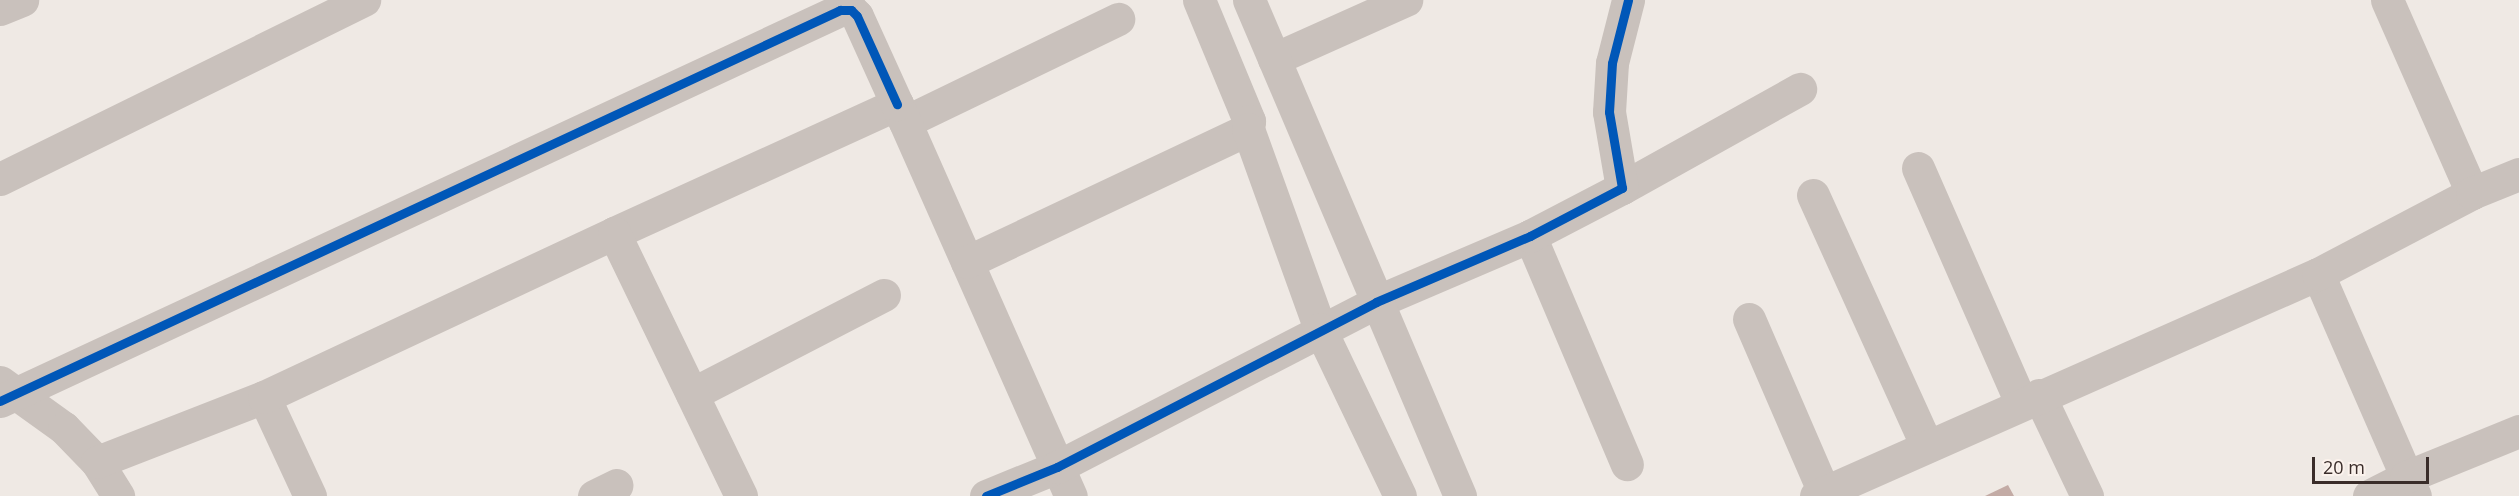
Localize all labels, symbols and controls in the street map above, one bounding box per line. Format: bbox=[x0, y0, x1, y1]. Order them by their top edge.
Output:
scale bar bbox=[2315, 445, 2432, 483]
text: 20 m bbox=[2323, 455, 2365, 479]

